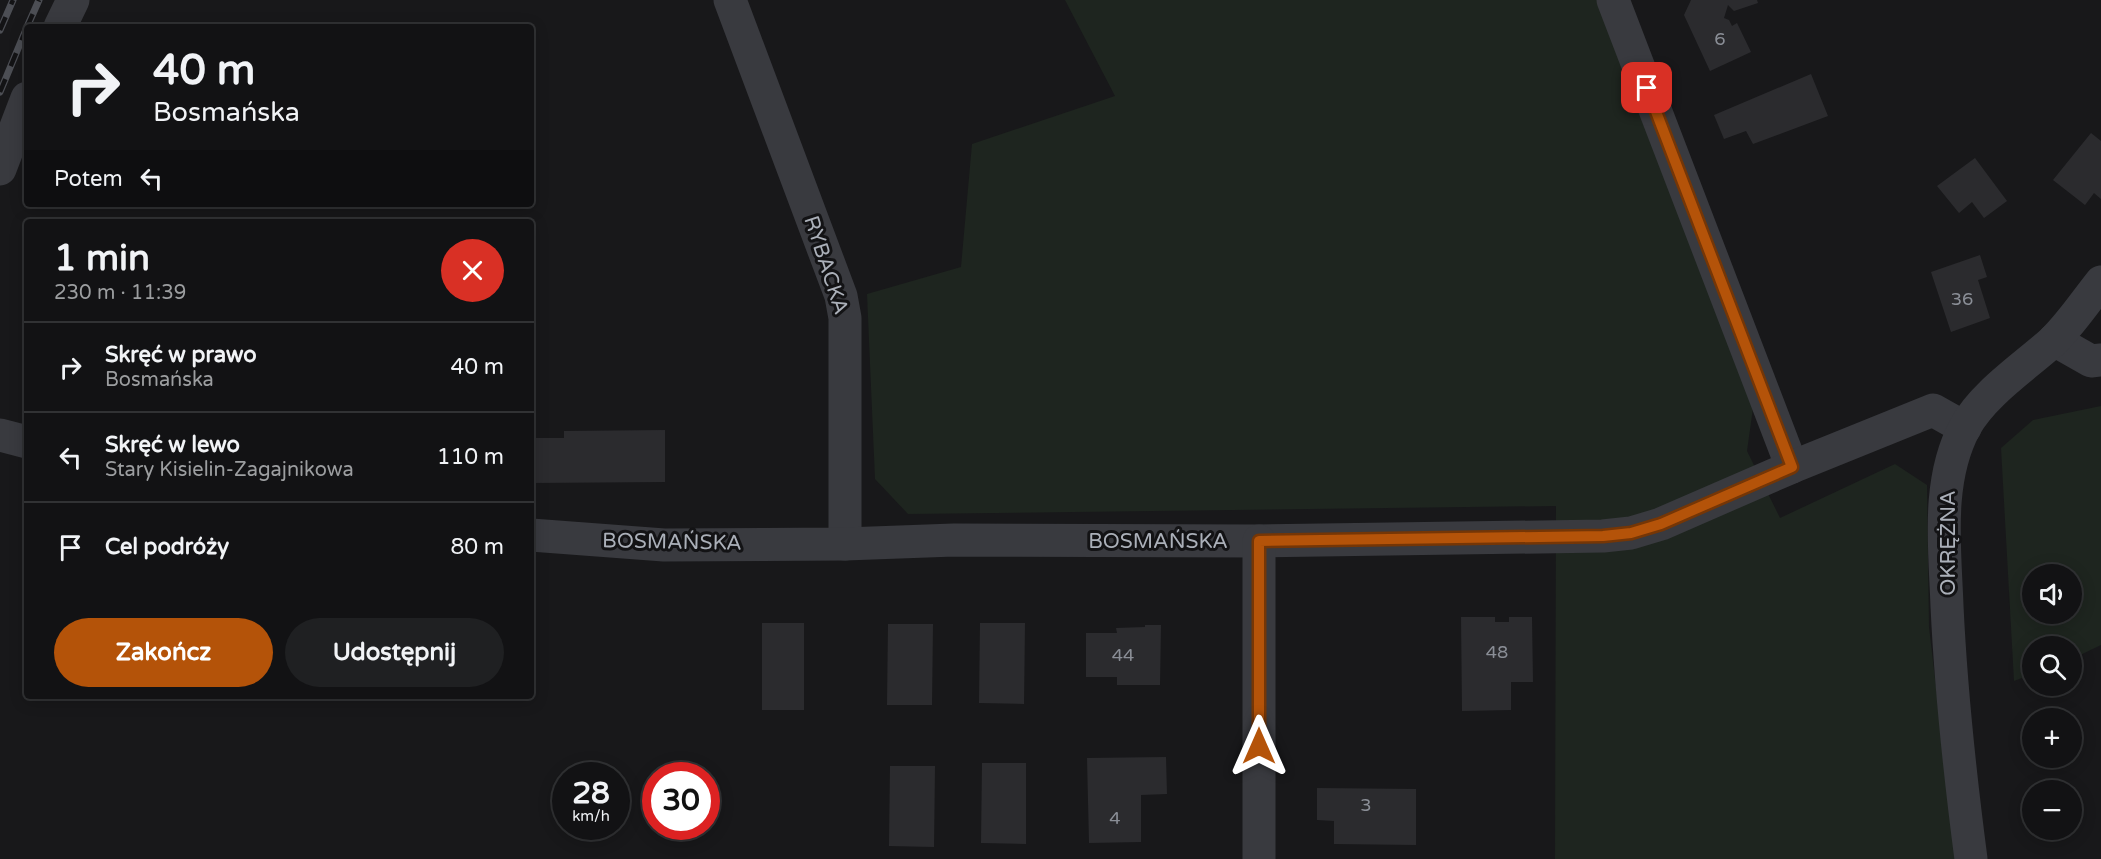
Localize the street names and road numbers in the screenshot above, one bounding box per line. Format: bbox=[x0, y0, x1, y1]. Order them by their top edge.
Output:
street label: RYBACKA bbox=[798, 213, 854, 317]
street label: OKRĘŻNA bbox=[1936, 490, 1961, 596]
street label: BOSMAŃSKA bbox=[602, 528, 742, 556]
street label: BOSMAŃSKA bbox=[1088, 529, 1228, 554]

